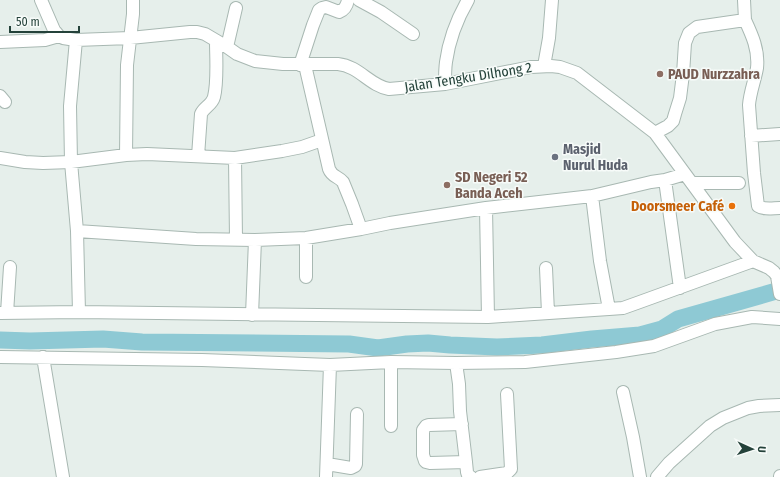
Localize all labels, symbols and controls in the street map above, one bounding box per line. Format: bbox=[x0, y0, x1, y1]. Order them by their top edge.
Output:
scale bar bbox=[10, 8, 79, 34]
text: 50 m bbox=[16, 15, 40, 29]
street label: Jalan Tengku Dilhong 2 bbox=[403, 59, 533, 96]
place label: PAUD Nurzzahra bbox=[668, 66, 760, 83]
marker: PAUD Nurzzahra bbox=[655, 69, 665, 79]
place label: Masjid Nurul Huda bbox=[563, 141, 628, 174]
marker: Masjid Nurul Huda bbox=[550, 152, 560, 162]
place label: SD Negeri 52 Banda Aceh bbox=[455, 169, 528, 202]
marker: SD Negeri 52 Banda Aceh bbox=[442, 180, 452, 190]
place label: Doorsmeer Café bbox=[631, 198, 724, 215]
marker: Doorsmeer Café bbox=[727, 201, 737, 211]
north arrow bbox=[732, 429, 772, 469]
text: U bbox=[755, 446, 768, 453]

